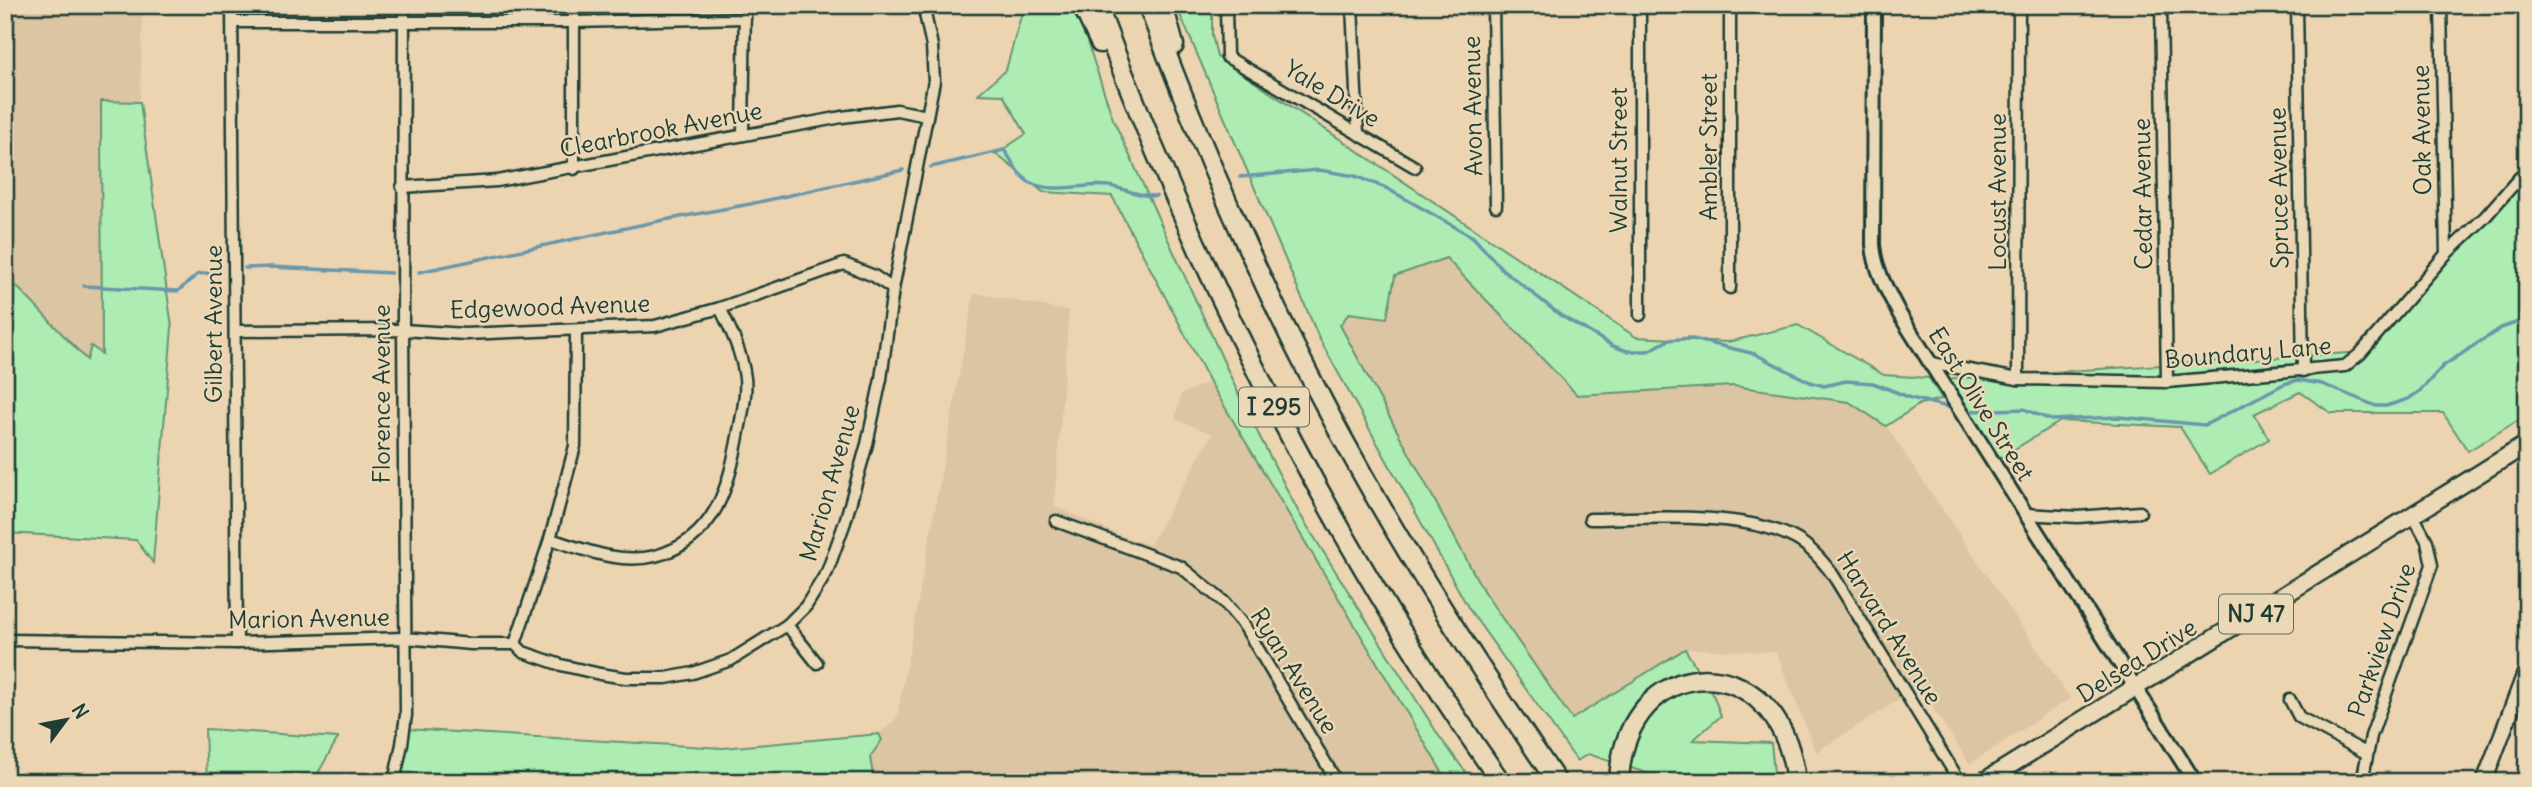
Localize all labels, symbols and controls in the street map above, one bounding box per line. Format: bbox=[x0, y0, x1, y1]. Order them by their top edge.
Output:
street label: Avon Avenue bbox=[1456, 36, 1488, 176]
street label: Yale Drive bbox=[1279, 53, 1386, 133]
street label: Oak Avenue bbox=[2405, 64, 2437, 196]
street label: Ambler Street bbox=[1693, 73, 1723, 221]
street label: Walnut Street bbox=[1603, 87, 1633, 233]
street label: Clearbrook Avenue bbox=[557, 95, 765, 163]
street label: Spruce Avenue bbox=[2262, 107, 2294, 269]
street label: Locust Avenue bbox=[1982, 113, 2012, 271]
street label: Cedar Avenue bbox=[2126, 118, 2158, 270]
street label: Gilbert Avenue bbox=[198, 245, 228, 403]
street label: Edgewood Avenue bbox=[449, 288, 651, 324]
street label: Florence Avenue bbox=[366, 304, 396, 484]
street label: East Olive Street bbox=[1923, 321, 2041, 486]
street label: Boundary Lane bbox=[2163, 330, 2333, 374]
road number: I 295 bbox=[1239, 388, 1309, 426]
street label: Marion Avenue bbox=[792, 401, 866, 565]
street label: Harvard Avenue bbox=[1831, 545, 1949, 710]
street label: Parkview Drive bbox=[2341, 559, 2421, 721]
road number: NJ 47 bbox=[2219, 594, 2293, 634]
street label: Marion Avenue bbox=[228, 602, 390, 634]
street label: Ryan Avenue bbox=[1244, 602, 1345, 739]
street label: Delsea Drive bbox=[2071, 612, 2202, 709]
north arrow bbox=[32, 686, 102, 756]
text: N bbox=[67, 699, 94, 723]

